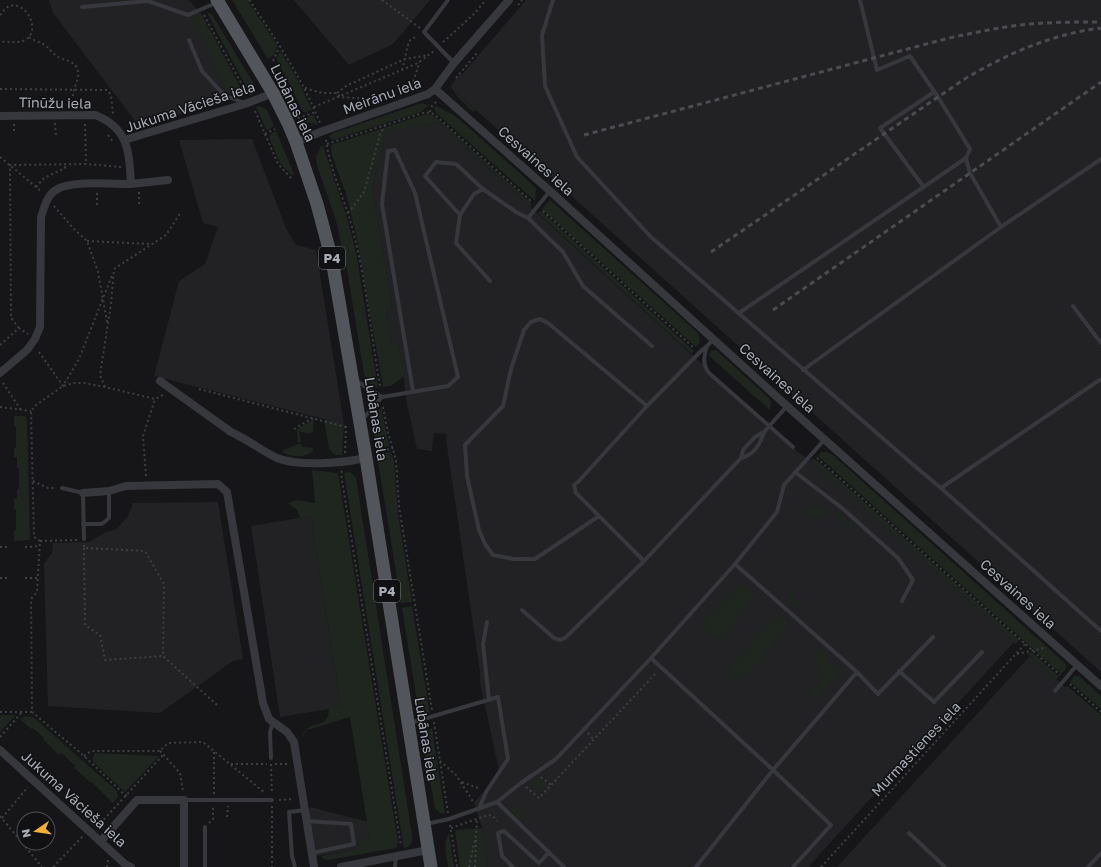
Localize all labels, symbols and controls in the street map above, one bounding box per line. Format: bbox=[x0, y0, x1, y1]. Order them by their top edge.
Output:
street label: Lubānas iela bbox=[267, 61, 320, 144]
street label: Meirānu iela bbox=[340, 74, 423, 118]
street label: Jukuma Vācieša iela bbox=[123, 78, 257, 136]
street label: Tīnūžu iela bbox=[18, 93, 92, 112]
street label: Cesvaines iela bbox=[495, 122, 578, 199]
road number: P4 bbox=[319, 247, 345, 269]
street label: Cesvaines iela bbox=[736, 339, 819, 416]
street label: Lubānas iela bbox=[361, 376, 391, 462]
street label: Cesvaines iela bbox=[977, 555, 1060, 632]
road number: P4 bbox=[374, 580, 400, 602]
street label: Lubānas iela bbox=[411, 696, 441, 782]
street label: Murmastienes iela bbox=[867, 698, 964, 799]
street label: Jukuma Vācieša iela bbox=[18, 747, 130, 850]
north arrow bbox=[16, 811, 56, 851]
text: N bbox=[18, 828, 33, 839]

